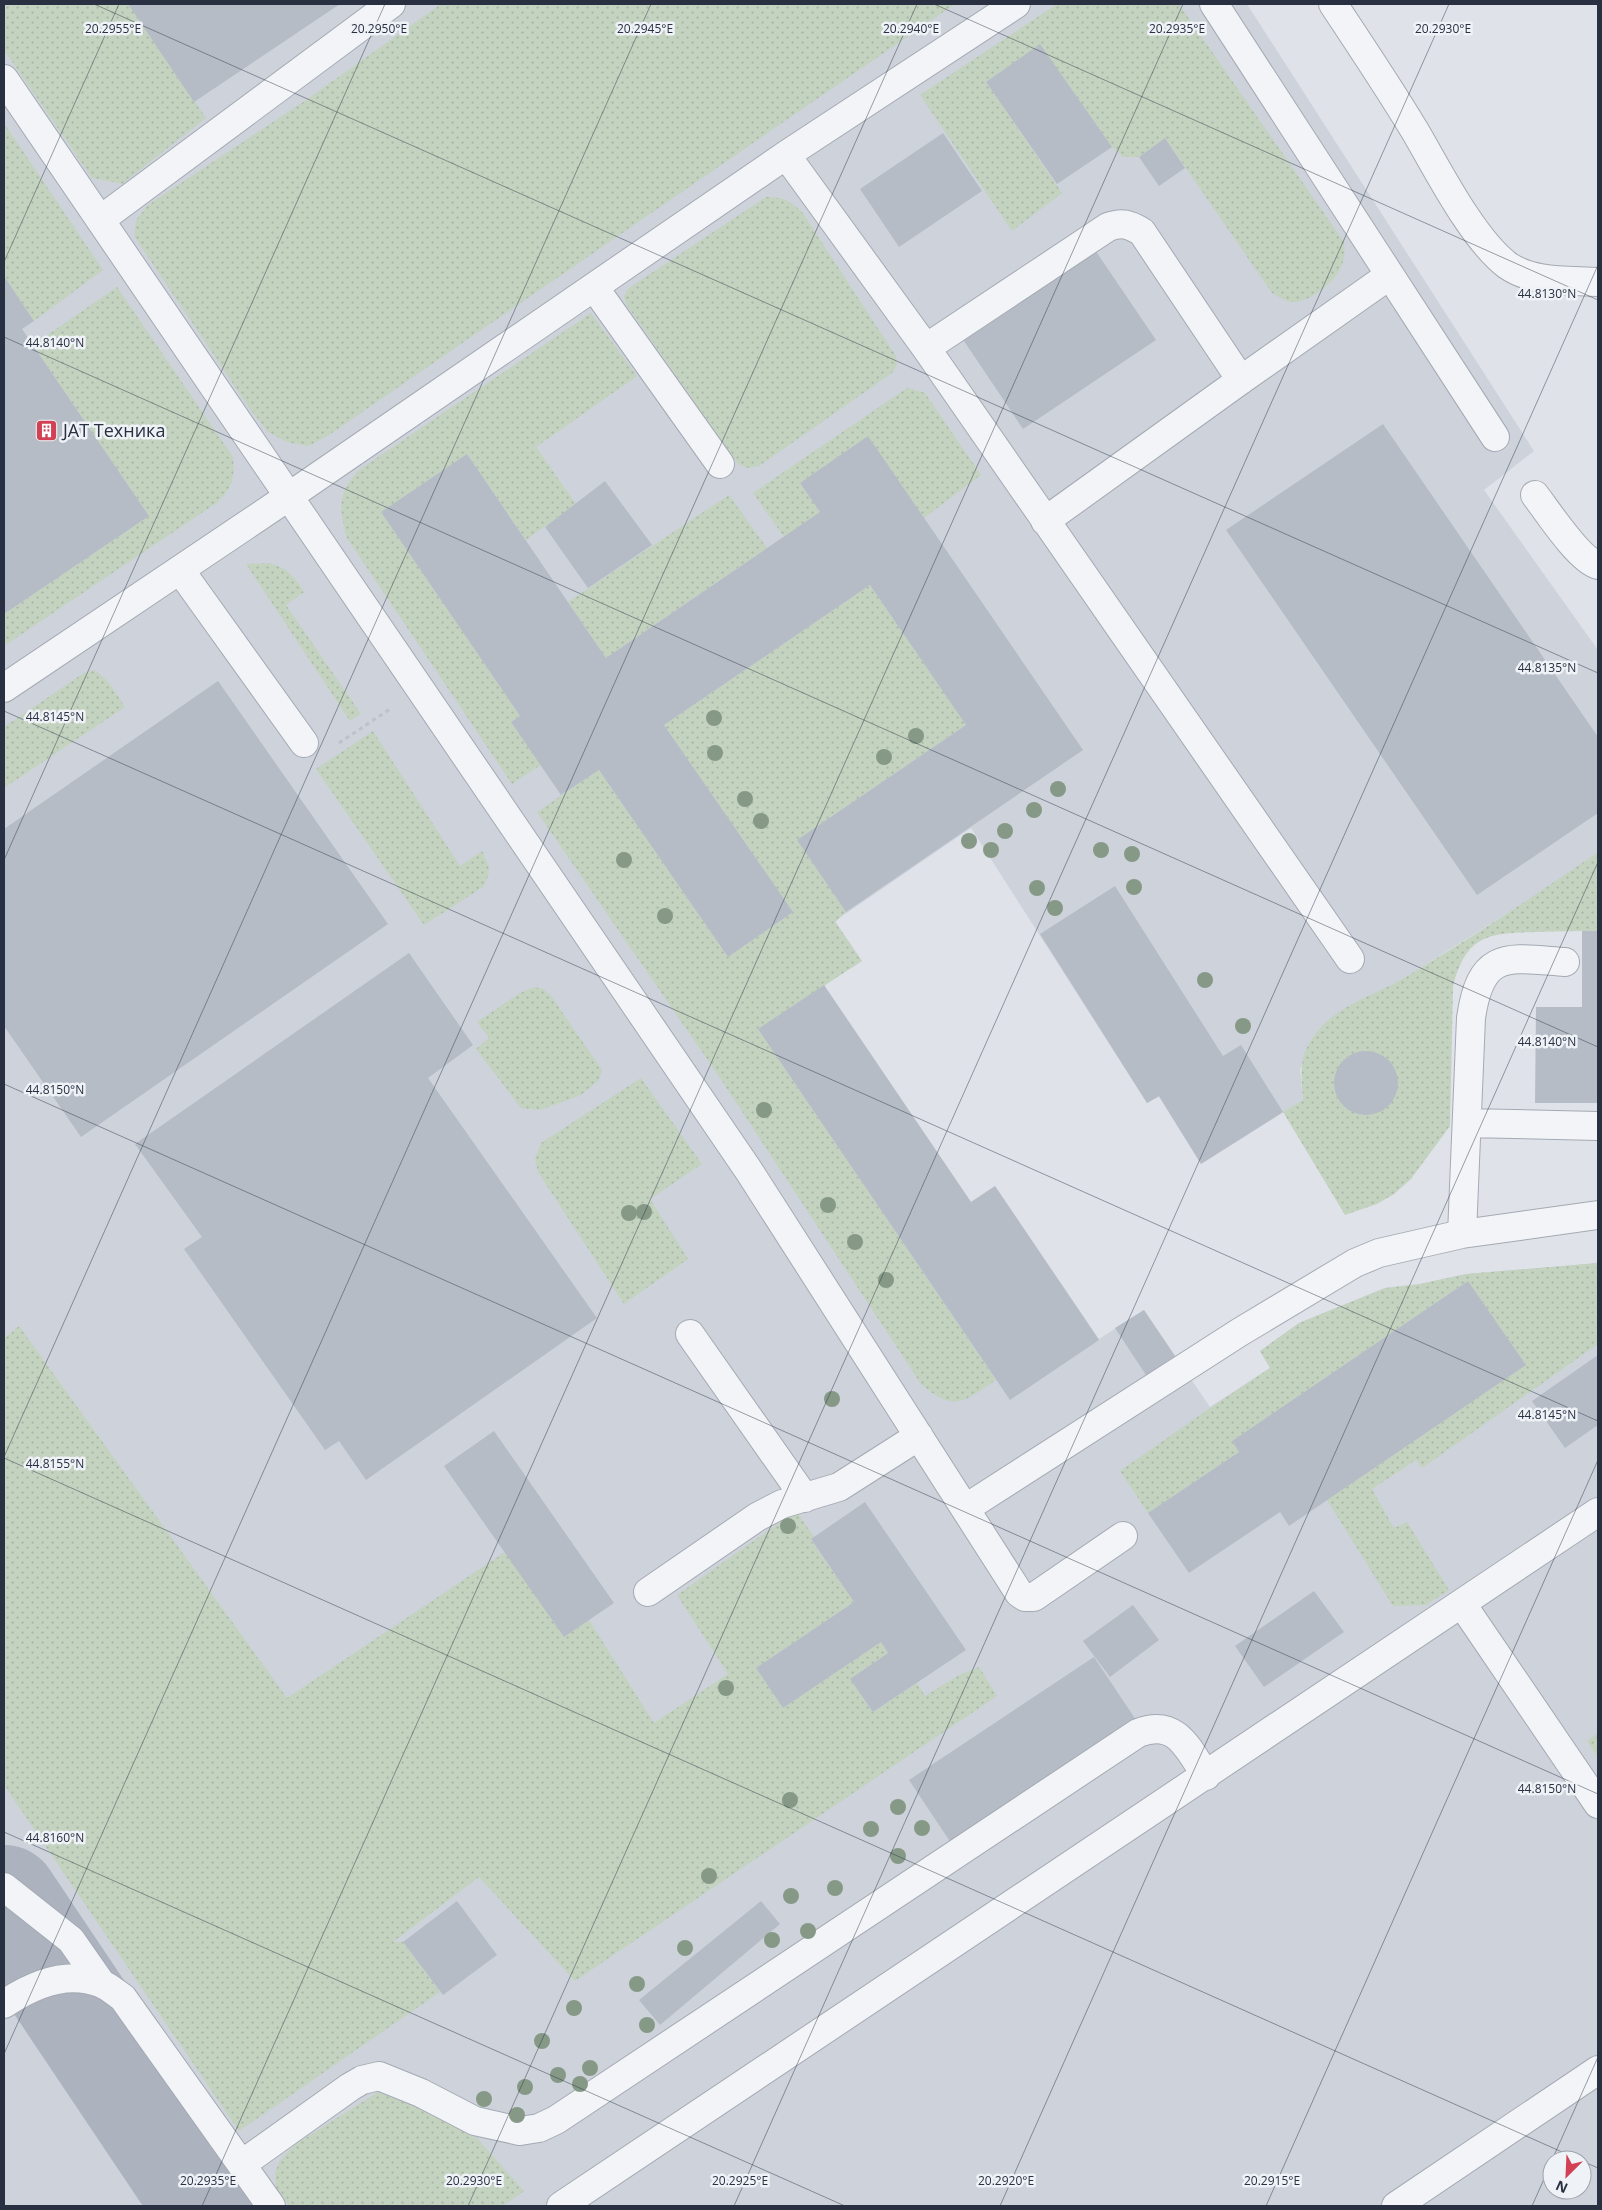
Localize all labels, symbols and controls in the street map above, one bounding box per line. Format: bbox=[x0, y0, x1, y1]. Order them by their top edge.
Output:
text: 20.2955°E bbox=[85, 20, 141, 37]
text: 20.2950°E bbox=[351, 20, 407, 37]
text: 20.2945°E bbox=[617, 20, 673, 37]
text: 20.2940°E bbox=[883, 20, 939, 37]
text: 20.2935°E bbox=[1149, 20, 1205, 37]
text: 20.2930°E bbox=[1415, 20, 1471, 37]
text: 44.8130°N bbox=[1518, 285, 1576, 302]
text: 44.8140°N bbox=[26, 334, 84, 351]
building icon: ЈАТ Техника bbox=[35, 418, 59, 442]
place label: ЈАТ Техника bbox=[61, 418, 165, 442]
text: 44.8135°N bbox=[1518, 659, 1576, 676]
text: 44.8145°N bbox=[26, 708, 84, 725]
text: 44.8140°N bbox=[1518, 1033, 1576, 1050]
text: 44.8150°N bbox=[26, 1081, 84, 1098]
text: 44.8145°N bbox=[1518, 1406, 1576, 1423]
text: 44.8155°N bbox=[26, 1455, 84, 1472]
text: 44.8150°N bbox=[1518, 1780, 1576, 1797]
text: 44.8160°N bbox=[26, 1829, 84, 1846]
north arrow bbox=[1542, 2150, 1592, 2200]
text: 20.2935°E bbox=[180, 2172, 236, 2189]
text: 20.2930°E bbox=[446, 2172, 502, 2189]
text: 20.2925°E bbox=[712, 2172, 768, 2189]
text: 20.2920°E bbox=[978, 2172, 1034, 2189]
text: 20.2915°E bbox=[1244, 2172, 1300, 2189]
text: N bbox=[1552, 2176, 1571, 2198]

